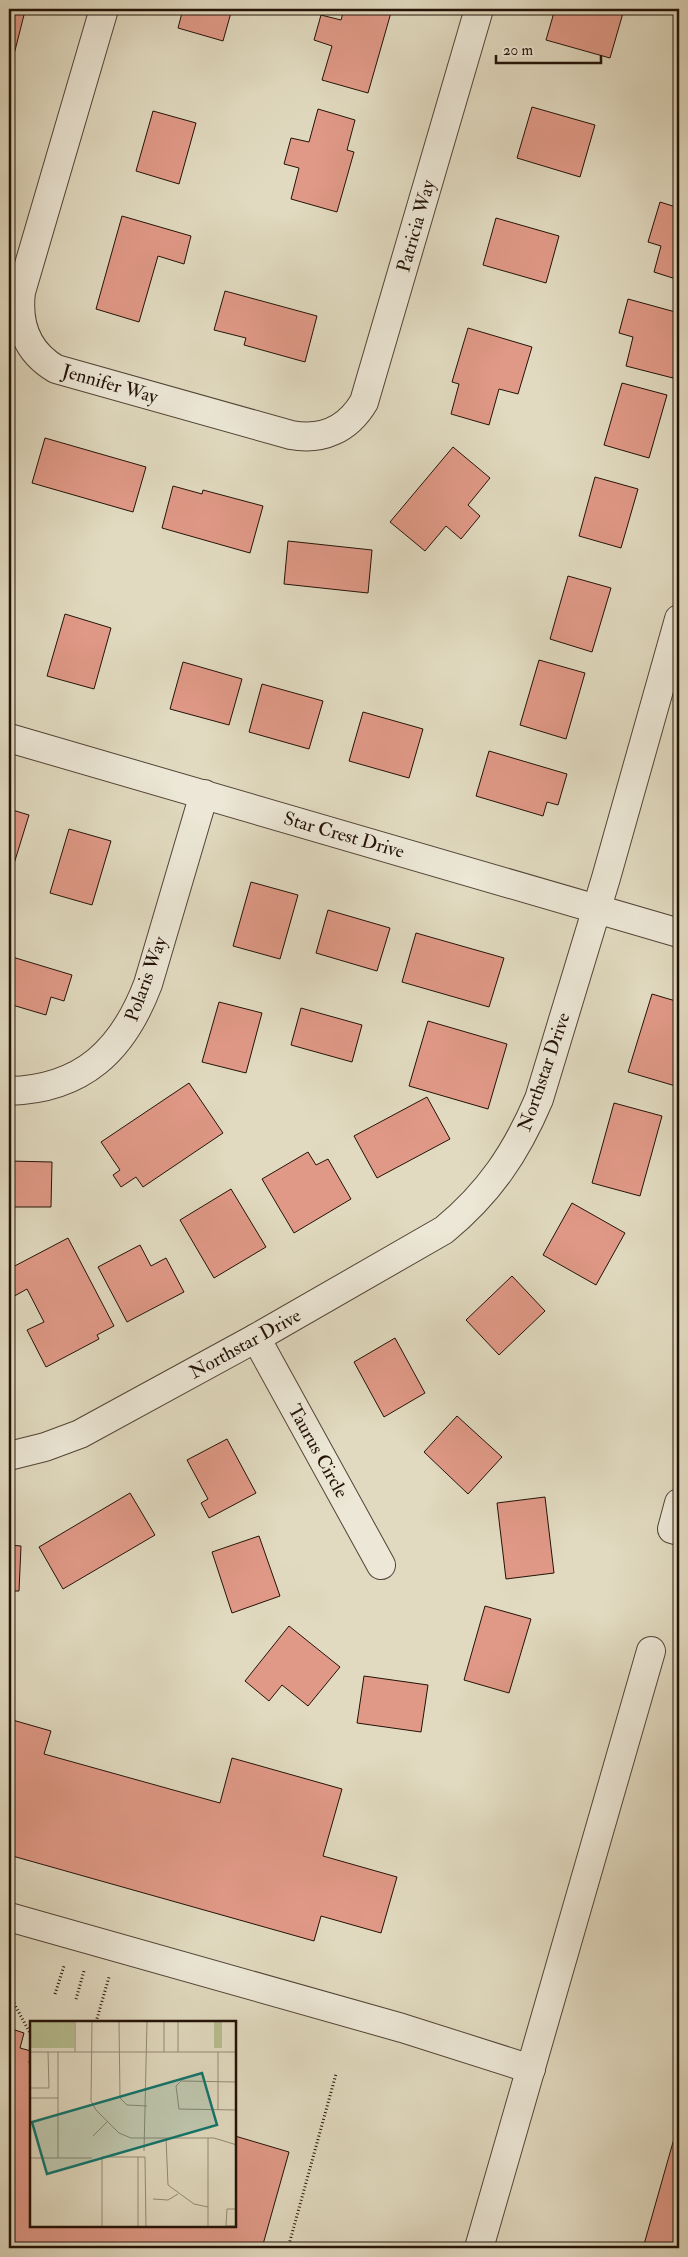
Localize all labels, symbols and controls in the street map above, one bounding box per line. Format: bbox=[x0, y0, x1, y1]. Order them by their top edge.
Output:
scale bar bbox=[496, 32, 600, 64]
text: 20 m bbox=[503, 41, 533, 60]
street label: Patricia Way bbox=[391, 176, 441, 275]
street label: Jennifer Way bbox=[58, 359, 161, 409]
street label: Star Crest Drive bbox=[281, 806, 407, 864]
street label: Polaris Way bbox=[120, 933, 173, 1025]
street label: Northstar Drive bbox=[512, 1009, 576, 1135]
street label: Northstar Drive bbox=[185, 1303, 305, 1385]
street label: Taurus Circle bbox=[282, 1400, 354, 1502]
inset map bbox=[30, 2021, 236, 2227]

